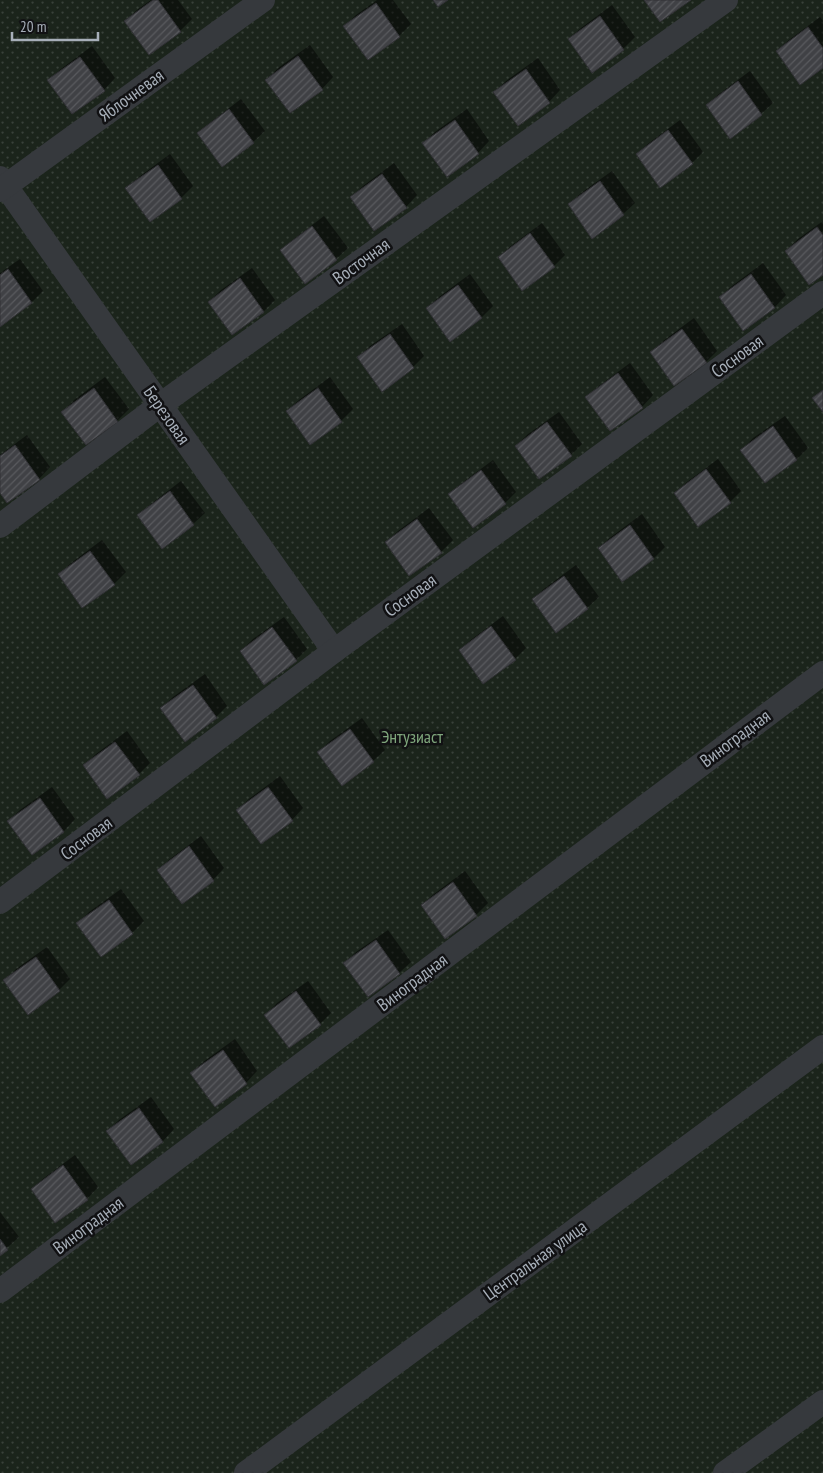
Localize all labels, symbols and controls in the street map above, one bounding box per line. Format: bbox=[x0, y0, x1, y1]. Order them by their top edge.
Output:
scale bar bbox=[12, 10, 99, 42]
text: 20 m bbox=[20, 17, 46, 36]
street label: Яблочневая bbox=[94, 64, 168, 126]
street label: Восточная bbox=[328, 233, 394, 289]
street label: Сосновая bbox=[706, 329, 768, 383]
street label: Березовая bbox=[139, 381, 195, 449]
street label: Сосновая bbox=[379, 568, 441, 622]
street label: Виноградная bbox=[695, 704, 775, 772]
park label: Энтузиаст bbox=[381, 725, 443, 748]
street label: Сосновая bbox=[56, 811, 116, 865]
street label: Виноградная bbox=[372, 948, 452, 1016]
street label: Виноградная bbox=[48, 1191, 128, 1259]
street label: Центральная улица bbox=[479, 1215, 591, 1305]

